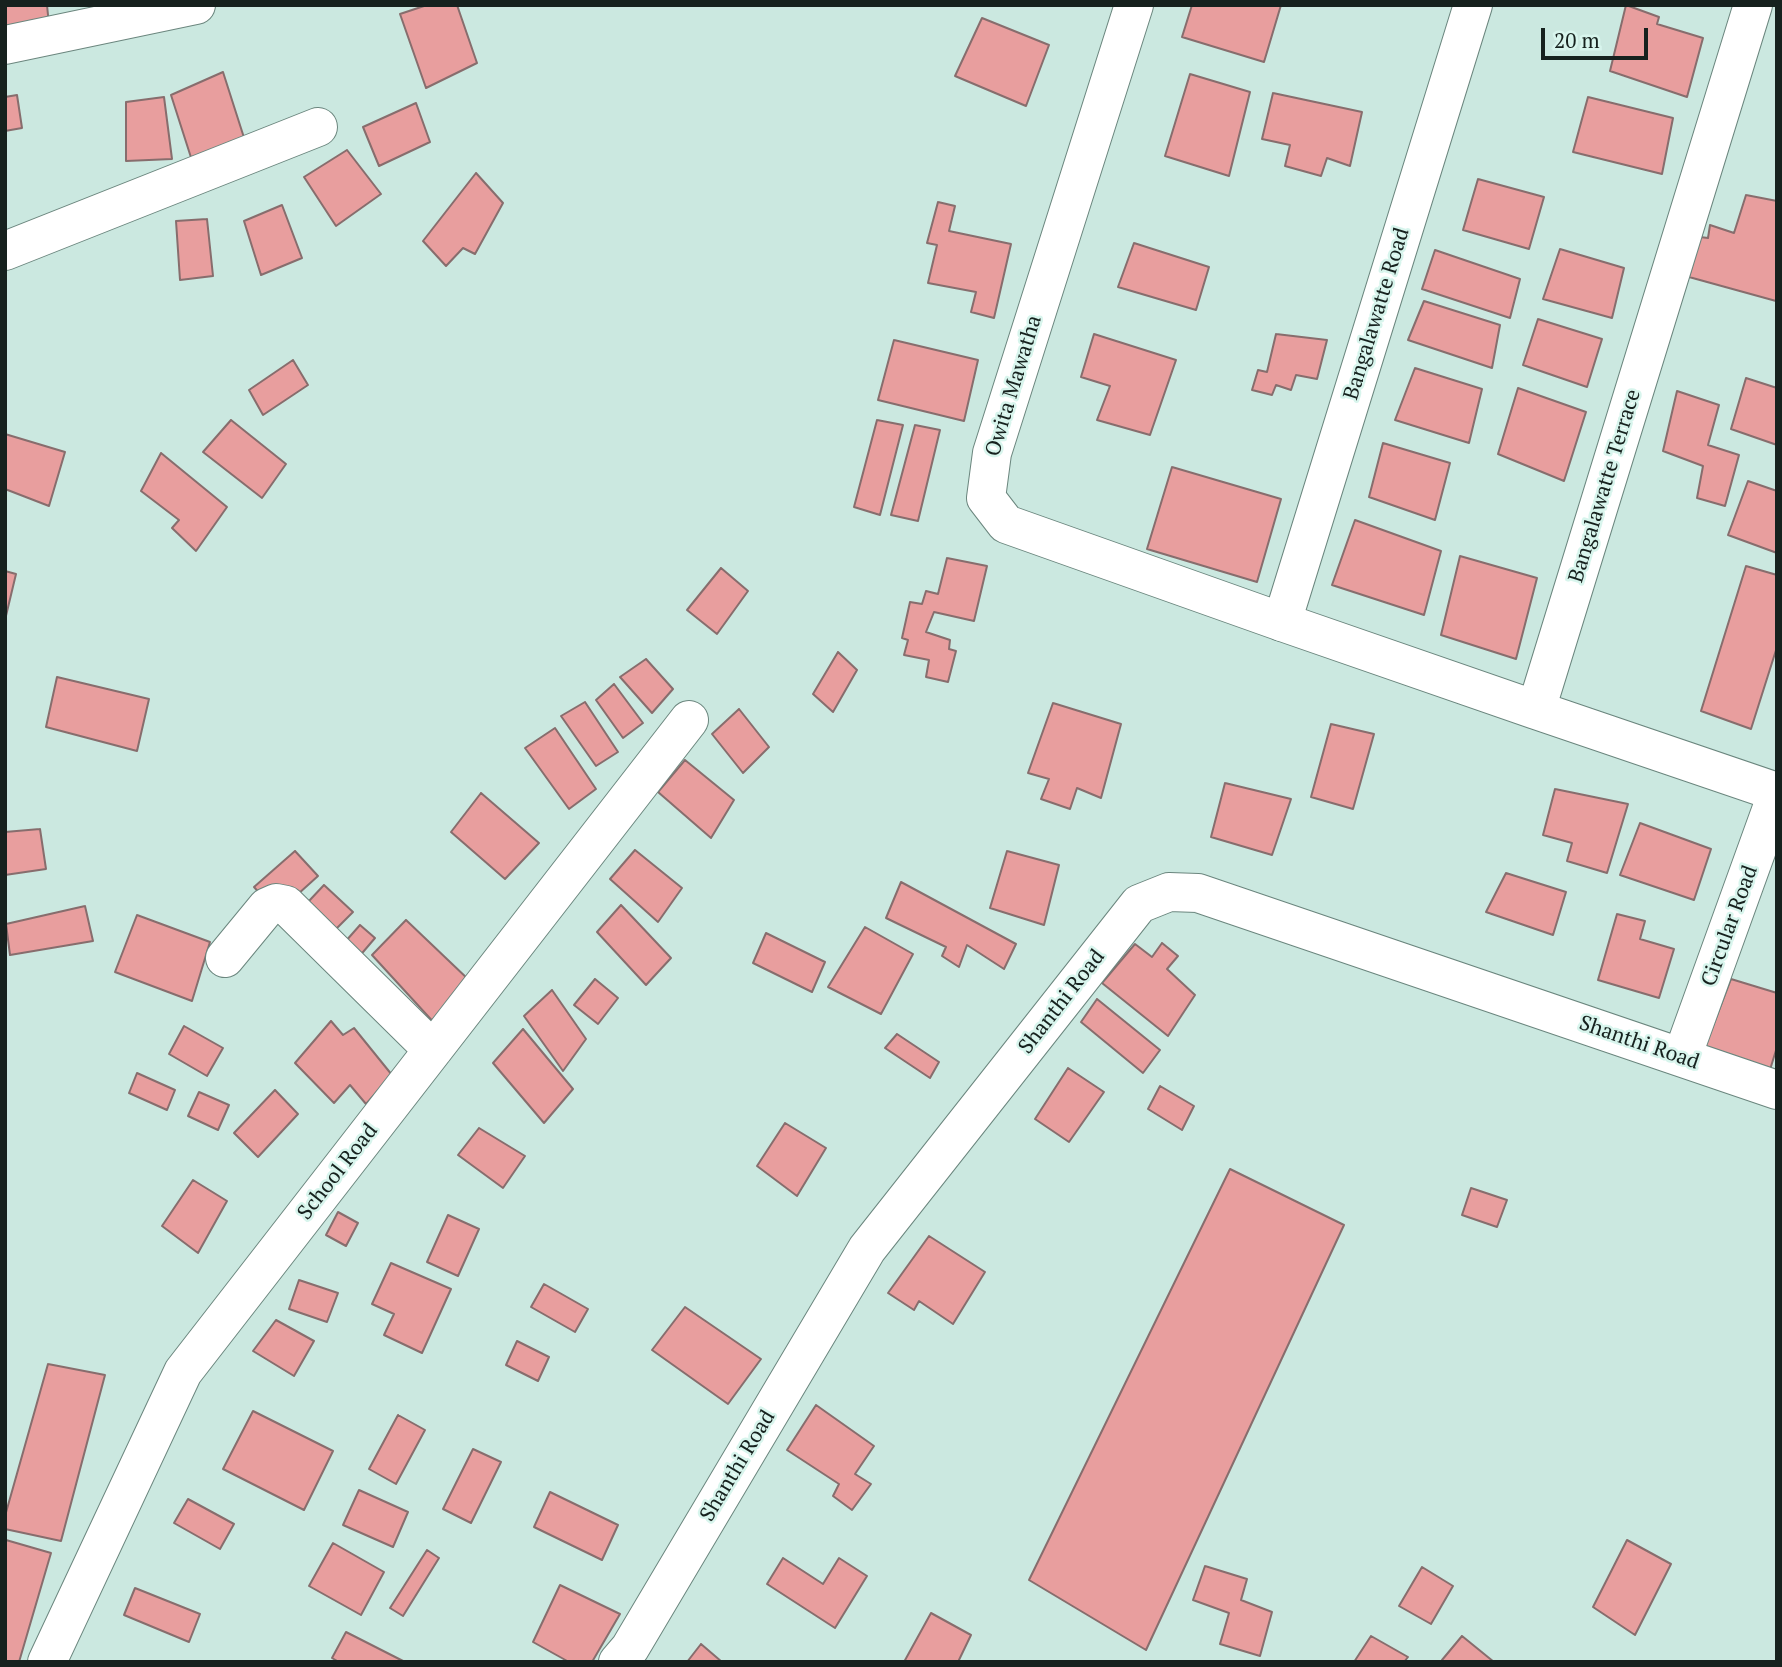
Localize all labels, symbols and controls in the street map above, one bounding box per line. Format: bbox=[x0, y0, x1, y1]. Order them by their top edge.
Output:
scale bar bbox=[1544, 14, 1651, 58]
text: 20 m bbox=[1554, 26, 1600, 54]
street label: Bangalawatte Road bbox=[1339, 225, 1415, 403]
street label: Owita Mawatha bbox=[981, 312, 1047, 460]
street label: Bangalawatte Terrace bbox=[1564, 386, 1646, 586]
street label: Circular Road bbox=[1696, 862, 1764, 990]
street label: Shanthi Road bbox=[1014, 945, 1110, 1059]
street label: Shanthi Road bbox=[1576, 1011, 1702, 1075]
street label: School Road bbox=[293, 1119, 383, 1225]
street label: Shanthi Road bbox=[695, 1406, 781, 1526]

